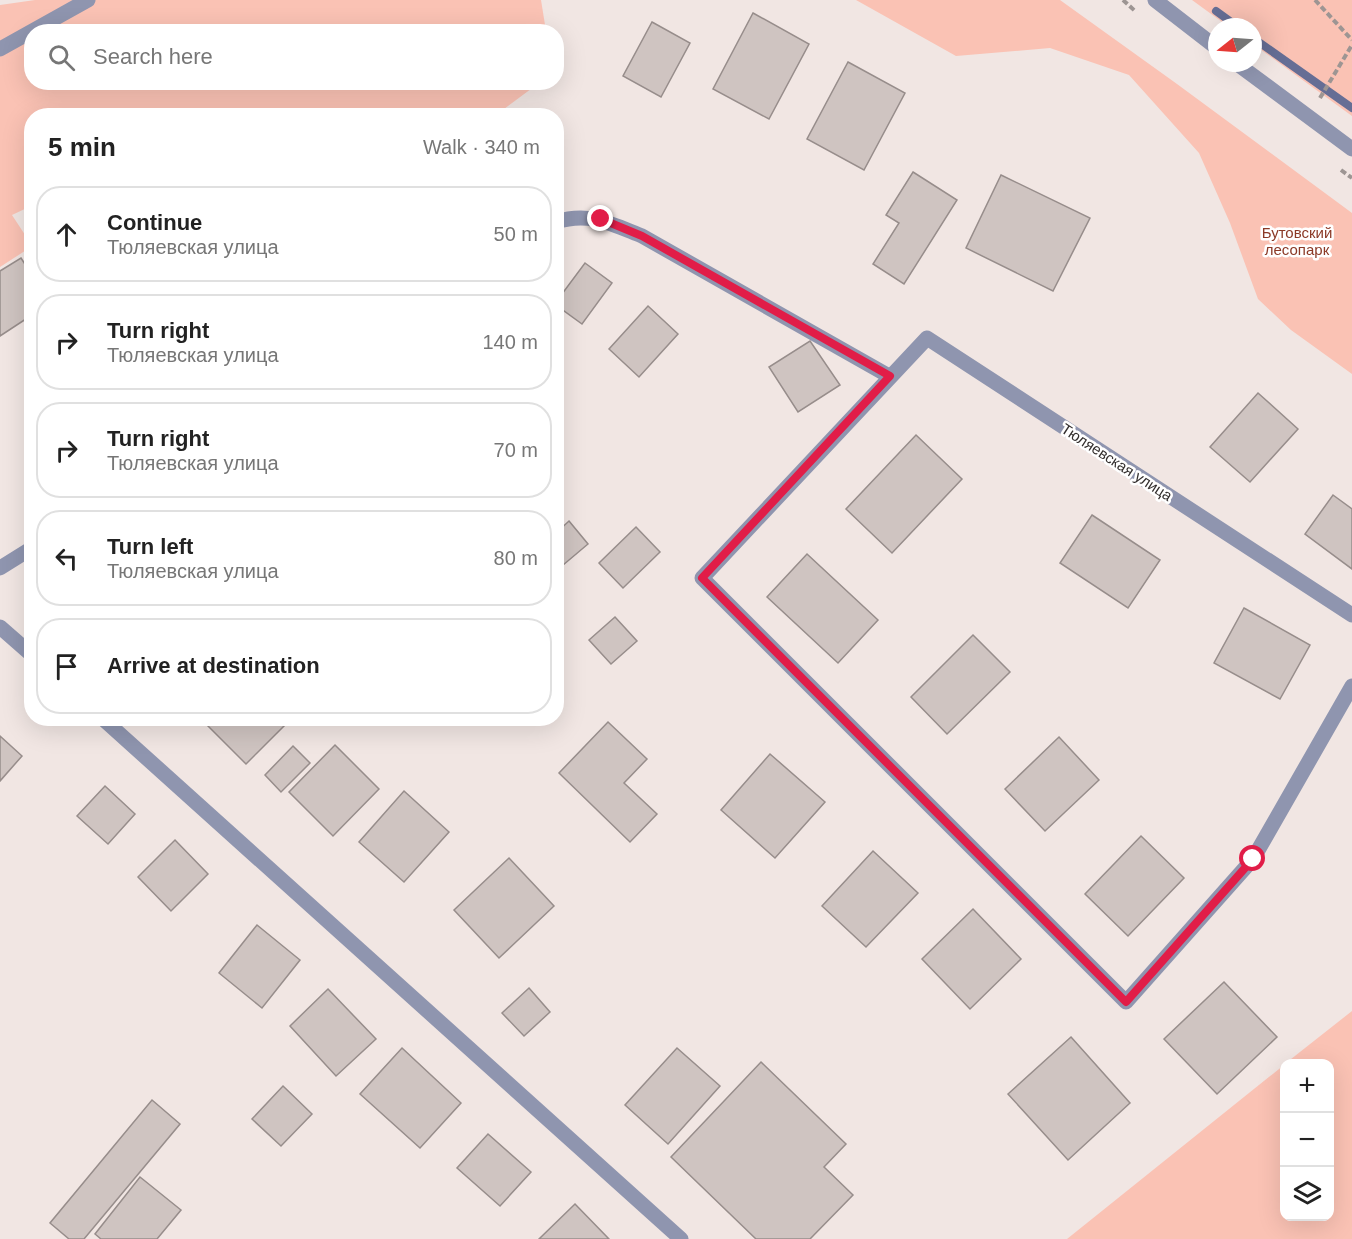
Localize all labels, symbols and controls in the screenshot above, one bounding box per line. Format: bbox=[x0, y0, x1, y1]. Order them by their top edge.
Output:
north arrow bbox=[1208, 18, 1262, 72]
search box bbox=[24, 24, 564, 90]
icon: search bbox=[45, 41, 78, 74]
text: Search here bbox=[93, 44, 213, 69]
text: 5 min bbox=[48, 132, 116, 162]
text: Walk · 340 m bbox=[423, 136, 540, 158]
route end bbox=[587, 205, 613, 231]
text: Continue bbox=[107, 210, 202, 235]
icon: ahead bbox=[50, 218, 83, 251]
text: 50 m bbox=[494, 223, 538, 245]
park label: Бутовский лесопарк bbox=[1262, 224, 1332, 258]
text: Тюляевская улица bbox=[107, 236, 279, 258]
text: Turn right bbox=[107, 318, 209, 343]
icon: right bbox=[50, 326, 83, 359]
text: 140 m bbox=[482, 331, 538, 353]
text: Тюляевская улица bbox=[107, 344, 279, 366]
street label: Тюляевская улица bbox=[1058, 420, 1176, 505]
text: Turn right bbox=[107, 426, 209, 451]
icon: right bbox=[50, 434, 83, 467]
text: 70 m bbox=[494, 439, 538, 461]
text: Тюляевская улица bbox=[107, 452, 279, 474]
text: Turn left bbox=[107, 534, 193, 559]
icon: left bbox=[50, 542, 83, 575]
text: 80 m bbox=[494, 547, 538, 569]
text: Тюляевская улица bbox=[107, 560, 279, 582]
icon: arrive bbox=[50, 650, 83, 683]
text: Arrive at destination bbox=[107, 653, 320, 678]
route start bbox=[1239, 845, 1265, 871]
map controls bbox=[1280, 1059, 1334, 1221]
button: + bbox=[1280, 1059, 1334, 1113]
button: − bbox=[1280, 1113, 1334, 1167]
button: layers bbox=[1280, 1167, 1334, 1221]

